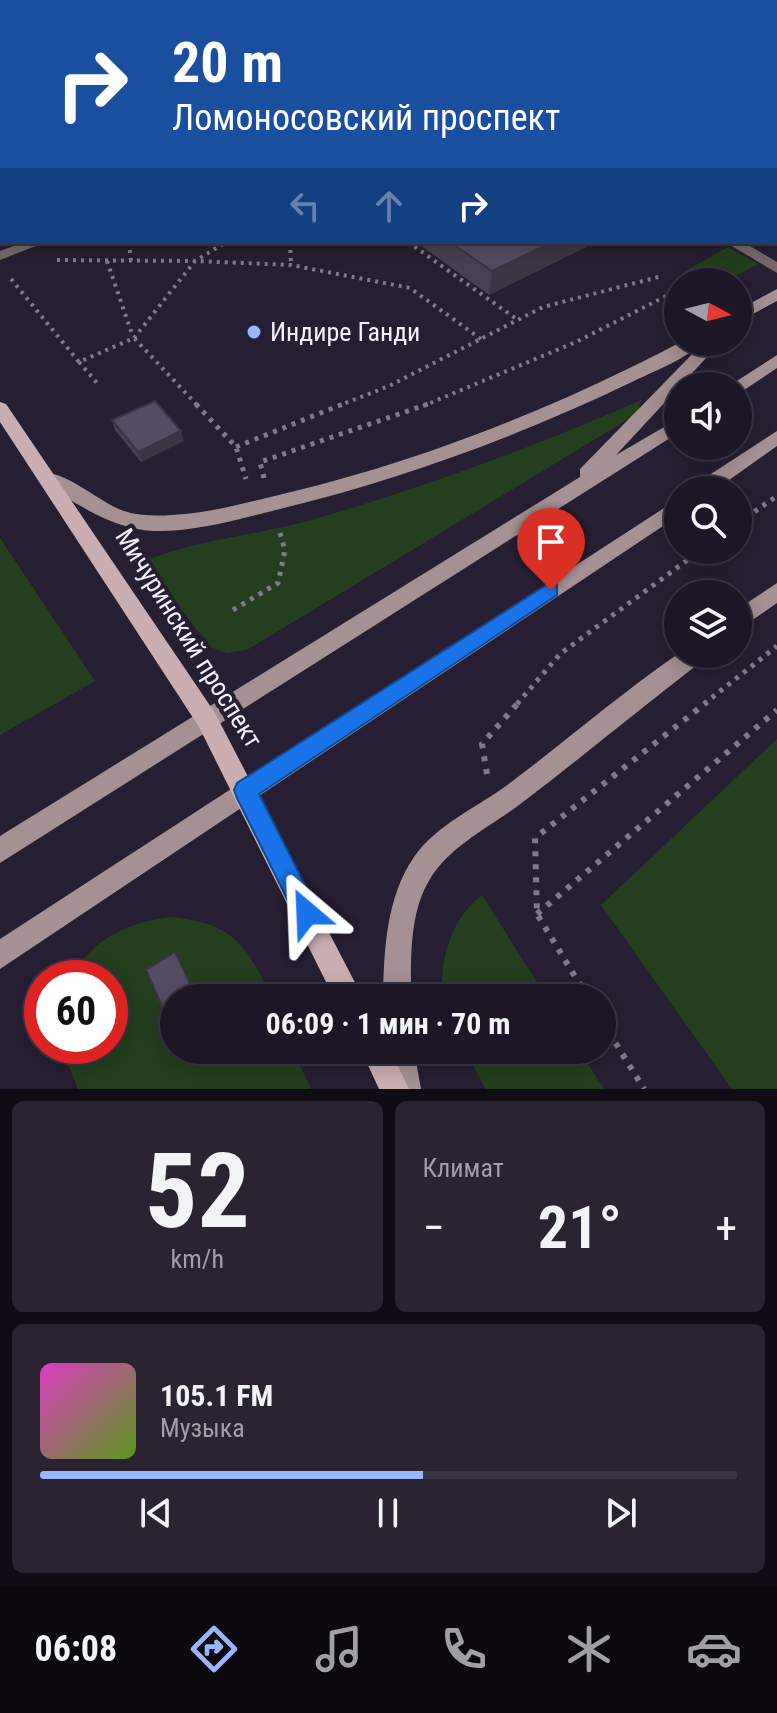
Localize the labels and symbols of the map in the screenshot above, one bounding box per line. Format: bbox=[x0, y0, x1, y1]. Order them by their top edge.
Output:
north arrow bbox=[664, 268, 752, 356]
place label: Индире Ганди bbox=[270, 317, 420, 347]
marker: Индире Ганди bbox=[245, 323, 263, 341]
pin bbox=[517, 508, 585, 590]
street label: Мичуринский проспект bbox=[109, 523, 269, 753]
position arrow bbox=[265, 871, 349, 955]
speed limit sign: 60 bbox=[24, 960, 128, 1064]

